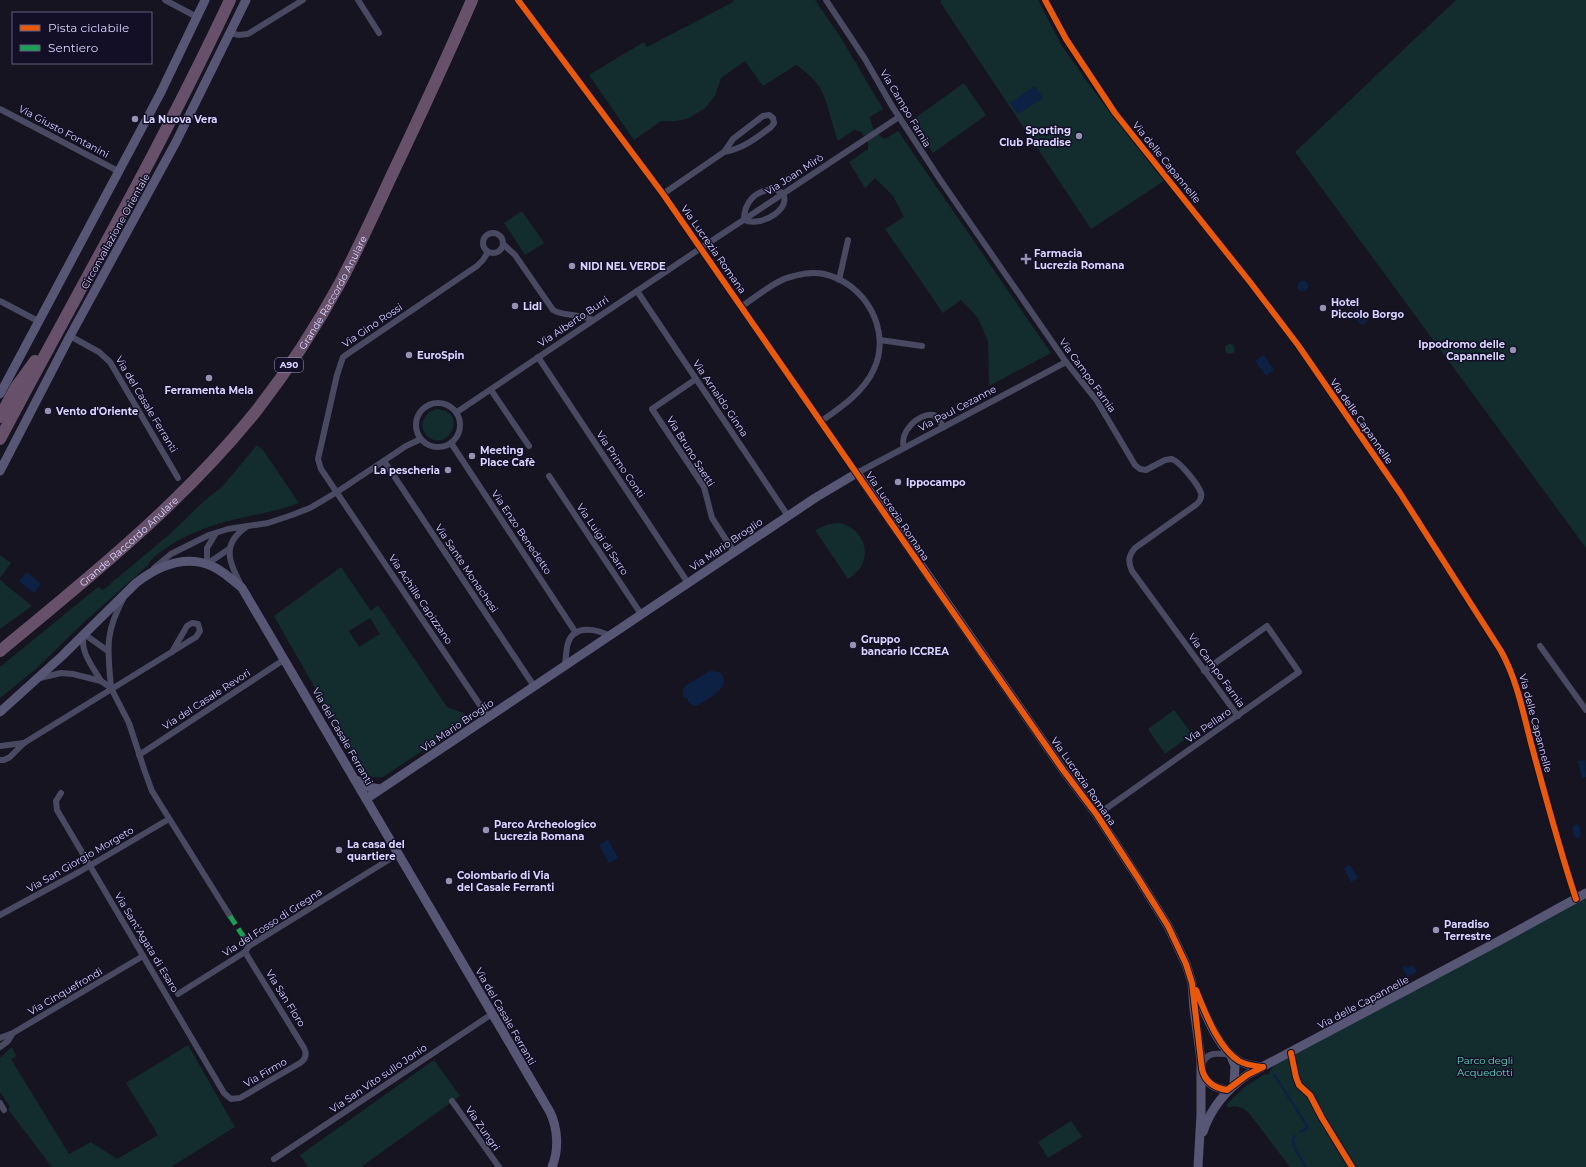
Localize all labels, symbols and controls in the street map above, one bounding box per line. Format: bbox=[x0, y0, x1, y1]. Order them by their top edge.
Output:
legend bbox=[12, 12, 152, 64]
text: Pista ciclabile bbox=[48, 20, 129, 35]
text: Sentiero bbox=[48, 40, 98, 55]
street label: Via Campo Farnia bbox=[877, 67, 934, 150]
street label: Via Giusto Fontanini bbox=[16, 102, 111, 161]
place label: La Nuova Vera bbox=[143, 113, 218, 126]
marker: La Nuova Vera bbox=[130, 114, 140, 124]
street label: Via delle Capannelle bbox=[1130, 119, 1204, 206]
place label: Sporting Club Paradise bbox=[999, 124, 1071, 149]
marker: Sporting Club Paradise bbox=[1074, 131, 1084, 141]
street label: Via Joan Mirò bbox=[763, 151, 826, 198]
street label: Circonvallazione Orientale bbox=[78, 171, 153, 291]
street label: Via Lucrezia Romana bbox=[678, 203, 749, 296]
street label: Grande Raccordo Anulare bbox=[296, 233, 370, 352]
place label: Farmacia Lucrezia Romana bbox=[1034, 247, 1124, 272]
marker: Farmacia Lucrezia Romana bbox=[1021, 254, 1031, 264]
place label: NIDI NEL VERDE bbox=[580, 260, 666, 273]
marker: NIDI NEL VERDE bbox=[567, 261, 577, 271]
street label: Via Alberto Burri bbox=[535, 293, 611, 350]
place label: Hotel Piccolo Borgo bbox=[1331, 296, 1404, 321]
street label: Via Gino Rossi bbox=[340, 300, 405, 350]
place label: Lidl bbox=[523, 300, 542, 313]
marker: Lidl bbox=[510, 301, 520, 311]
marker: Hotel Piccolo Borgo bbox=[1318, 303, 1328, 313]
street label: Via Campo Farnia bbox=[1056, 336, 1119, 415]
place label: Ippodromo delle Capannelle bbox=[1418, 338, 1505, 363]
marker: Ippodromo delle Capannelle bbox=[1508, 345, 1518, 355]
place label: EuroSpin bbox=[417, 349, 465, 362]
marker: EuroSpin bbox=[404, 350, 414, 360]
street label: Via del Casale Ferranti bbox=[113, 354, 181, 455]
street label: Via Arnaldo Ginna bbox=[690, 357, 751, 439]
road number: A90 bbox=[275, 358, 303, 372]
marker: Ferramenta Mela bbox=[204, 373, 214, 383]
street label: Via delle Capannelle bbox=[1327, 376, 1396, 467]
street label: Via Paul Cezanne bbox=[916, 382, 998, 434]
place label: Ferramenta Mela bbox=[165, 384, 253, 397]
place label: Vento d'Oriente bbox=[55, 405, 138, 418]
marker: Vento d'Oriente bbox=[43, 406, 53, 416]
street label: Via Bruno Saetti bbox=[664, 414, 717, 489]
street label: Via Primo Conti bbox=[593, 428, 648, 500]
place label: Meeting Place Cafè bbox=[480, 444, 535, 469]
marker: Meeting Place Cafè bbox=[467, 451, 477, 461]
place label: La pescheria bbox=[374, 464, 440, 477]
marker: La pescheria bbox=[443, 465, 453, 475]
street label: Via Lucrezia Romana bbox=[863, 469, 932, 563]
place label: Ippocampo bbox=[906, 476, 966, 489]
marker: Ippocampo bbox=[893, 477, 903, 487]
street label: Via Enzo Benedetto bbox=[489, 488, 555, 577]
street label: Grande Raccordo Anulare bbox=[77, 494, 181, 590]
street label: Via Luigi di Sarro bbox=[574, 501, 631, 578]
street label: Via Mario Broglio bbox=[687, 515, 765, 574]
street label: Via Sante Monachesi bbox=[432, 522, 501, 615]
street label: Via Achille Capizzano bbox=[386, 552, 456, 647]
street label: Via Campo Farnia bbox=[1185, 631, 1248, 710]
place label: Gruppo bancario ICCREA bbox=[861, 633, 949, 658]
marker: Gruppo bancario ICCREA bbox=[848, 640, 858, 650]
street label: Via del Casale Revori bbox=[160, 666, 253, 733]
street label: Via delle Capannelle bbox=[1516, 672, 1555, 774]
street label: Via del Casale Ferranti bbox=[309, 685, 376, 787]
street label: Via Mario Broglio bbox=[418, 696, 496, 755]
street label: Via Pellaro bbox=[1183, 705, 1234, 746]
street label: Via Lucrezia Romana bbox=[1048, 735, 1119, 828]
place label: Parco Archeologico Lucrezia Romana bbox=[494, 818, 597, 843]
street label: Via San Giorgio Morgeto bbox=[25, 824, 136, 895]
marker: Parco Archeologico Lucrezia Romana bbox=[481, 825, 491, 835]
place label: La casa del quartiere bbox=[347, 838, 405, 863]
marker: La casa del quartiere bbox=[334, 845, 344, 855]
place label: Colombario di Via del Casale Ferranti bbox=[457, 869, 554, 894]
marker: Colombario di Via del Casale Ferranti bbox=[444, 876, 454, 886]
street label: Via del Fosso di Gregna bbox=[220, 885, 325, 960]
street label: Via Sant'Agata di Esaro bbox=[112, 890, 182, 995]
place label: Paradiso Terrestre bbox=[1444, 918, 1491, 943]
marker: Paradiso Terrestre bbox=[1431, 925, 1441, 935]
street label: Via Cinquefrondi bbox=[26, 965, 105, 1018]
street label: Via del Casale Ferranti bbox=[472, 965, 539, 1067]
street label: Via San Floro bbox=[263, 967, 308, 1029]
street label: Via delle Capannelle bbox=[1315, 973, 1411, 1032]
street label: Via San Vito sullo Jonio bbox=[327, 1041, 429, 1116]
park label: Parco degli Acquedotti bbox=[1457, 1054, 1513, 1079]
street label: Via Firmo bbox=[241, 1055, 289, 1090]
street label: Via Zungri bbox=[463, 1104, 503, 1153]

